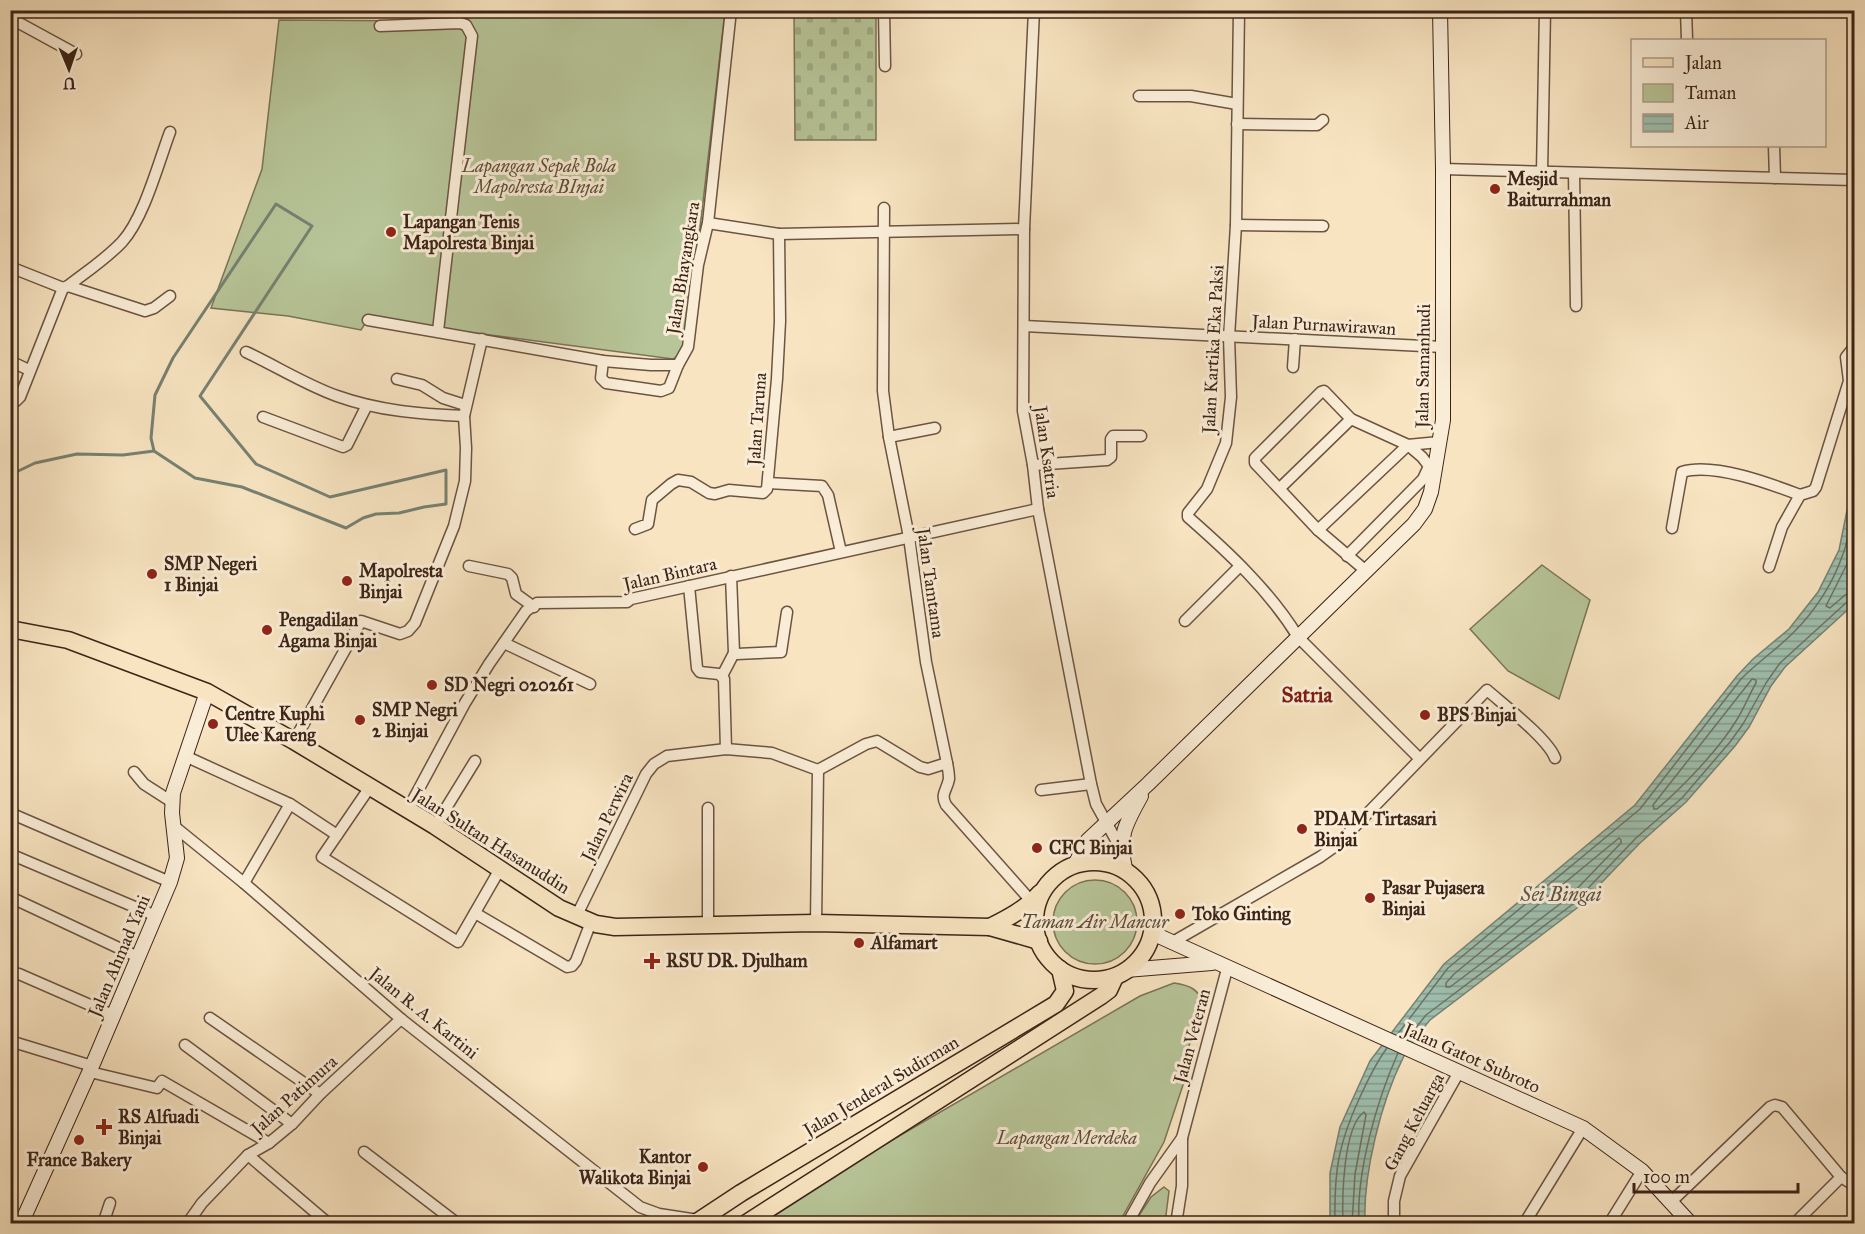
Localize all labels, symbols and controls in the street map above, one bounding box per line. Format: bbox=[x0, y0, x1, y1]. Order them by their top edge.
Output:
north arrow bbox=[39, 39, 99, 99]
legend bbox=[1631, 39, 1826, 147]
text: Jalan bbox=[1683, 52, 1722, 75]
text: U bbox=[62, 74, 76, 93]
text: Taman bbox=[1685, 82, 1737, 104]
text: Air bbox=[1684, 112, 1709, 134]
park label: Lapangan Sepak Bola Mapolresta BInjai bbox=[461, 155, 616, 199]
place label: Mesjid Baiturrahman bbox=[1507, 168, 1611, 211]
marker: Mesjid Baiturrahman bbox=[1488, 182, 1502, 196]
street label: Jalan Bhayangkara bbox=[661, 200, 705, 338]
place label: Lapangan Tenis Mapolresta Binjai bbox=[403, 211, 535, 255]
marker: Lapangan Tenis Mapolresta Binjai bbox=[384, 225, 398, 239]
street label: Jalan Kartika Eka Paksi bbox=[1197, 264, 1229, 436]
street label: Jalan Samanhudi bbox=[1411, 304, 1436, 430]
street label: Jalan Purnawirawan bbox=[1249, 310, 1397, 341]
street label: Jalan Taruna bbox=[743, 371, 772, 468]
street label: Jalan Ksatria bbox=[1028, 402, 1064, 500]
street label: Jalan Tamtama bbox=[911, 524, 950, 640]
street label: Jalan Bintara bbox=[619, 552, 720, 597]
place label: SMP Negeri 1 Binjai bbox=[164, 553, 258, 597]
place label: Mapolresta Binjai bbox=[359, 560, 443, 604]
marker: SMP Negeri 1 Binjai bbox=[145, 567, 159, 581]
marker: Mapolresta Binjai bbox=[340, 574, 354, 588]
place label: Pengadilan Agama Binjai bbox=[278, 609, 378, 653]
marker: Pengadilan Agama Binjai bbox=[260, 623, 274, 637]
place label: SD Negri 020261 bbox=[444, 674, 574, 697]
marker: SD Negri 020261 bbox=[425, 678, 439, 692]
district label: Satria bbox=[1282, 682, 1334, 708]
place label: SMP Negri 2 Binjai bbox=[372, 699, 459, 743]
place label: Centre Kuphi Ulee Kareng bbox=[225, 703, 326, 747]
place label: BPS Binjai bbox=[1437, 704, 1518, 727]
marker: BPS Binjai bbox=[1418, 708, 1432, 722]
marker: SMP Negri 2 Binjai bbox=[353, 713, 367, 727]
marker: Centre Kuphi Ulee Kareng bbox=[206, 717, 220, 731]
street label: Jalan Perwira bbox=[575, 769, 639, 867]
street label: Jalan Sultan Hasanuddin bbox=[406, 782, 574, 900]
place label: PDAM Tirtasari Binjai bbox=[1314, 808, 1438, 852]
marker: PDAM Tirtasari Binjai bbox=[1295, 822, 1309, 836]
place label: CFC Binjai bbox=[1049, 837, 1134, 860]
marker: CFC Binjai bbox=[1030, 841, 1044, 855]
place label: Pasar Pujasera Binjai bbox=[1382, 877, 1485, 921]
water label: Sei Bingai bbox=[1520, 882, 1602, 906]
street label: Jalan Ahmad Yani bbox=[83, 891, 156, 1023]
marker: Pasar Pujasera Binjai bbox=[1363, 891, 1377, 905]
place label: Toko Ginting bbox=[1191, 903, 1291, 926]
marker: Toko Ginting bbox=[1173, 907, 1187, 921]
park label: Taman Air Mancur bbox=[1021, 911, 1170, 933]
place label: Alfamart bbox=[870, 932, 938, 954]
marker: Alfamart bbox=[852, 936, 866, 950]
place label: RSU DR. Djulham bbox=[666, 950, 808, 973]
marker: RSU DR. Djulham bbox=[643, 952, 661, 970]
street label: Jalan R. A. Kartini bbox=[363, 961, 483, 1065]
street label: Jalan Veteran bbox=[1168, 986, 1216, 1088]
street label: Jalan Gatot Subroto bbox=[1398, 1017, 1544, 1099]
street label: Jalan Jenderal Sudirman bbox=[798, 1031, 963, 1143]
street label: Jalan Patimura bbox=[245, 1050, 343, 1142]
street label: Gang Keluarga bbox=[1379, 1069, 1450, 1175]
place label: RS Alfuadi Binjai bbox=[118, 1106, 200, 1150]
marker: RS Alfuadi Binjai bbox=[95, 1118, 113, 1136]
park label: Lapangan Merdeka bbox=[996, 1127, 1138, 1150]
marker: France Bakery bbox=[72, 1133, 86, 1147]
place label: Kantor Walikota Binjai bbox=[579, 1146, 692, 1190]
place label: France Bakery bbox=[27, 1149, 133, 1172]
scale bar bbox=[1634, 1156, 1798, 1194]
marker: Kantor Walikota Binjai bbox=[696, 1160, 710, 1174]
text: 100 m bbox=[1643, 1166, 1690, 1188]

